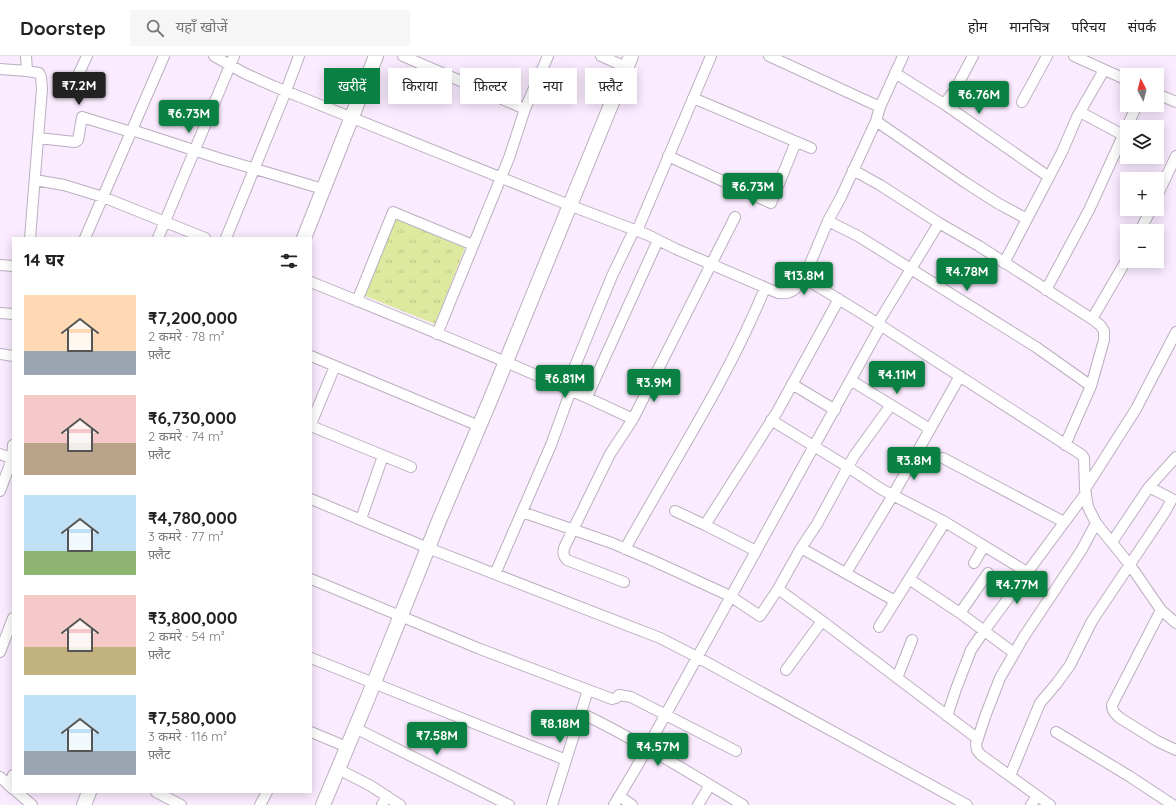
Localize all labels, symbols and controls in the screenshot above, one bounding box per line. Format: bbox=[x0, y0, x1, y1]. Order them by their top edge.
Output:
search box bbox=[130, 10, 410, 46]
text: Doorstep bbox=[20, 16, 106, 40]
icon: search bbox=[144, 17, 166, 39]
text: यहाँ खोजें bbox=[176, 17, 228, 36]
text: होम bbox=[968, 18, 987, 36]
text: मानचित्र bbox=[1009, 18, 1050, 36]
text: परिचय bbox=[1072, 18, 1106, 36]
text: संपर्क bbox=[1128, 18, 1156, 36]
chip: खरीदें bbox=[324, 68, 380, 104]
chip: किराया bbox=[388, 68, 452, 104]
chip: फ़िल्टर bbox=[460, 68, 521, 104]
chip: नया bbox=[529, 68, 577, 104]
chip: फ़्लैट bbox=[585, 68, 637, 104]
north arrow bbox=[1120, 68, 1164, 112]
map controls bbox=[1120, 68, 1164, 268]
pin: ₹7.2M bbox=[51, 72, 107, 106]
text: ₹7.2M bbox=[62, 77, 96, 93]
pin: ₹6.76M bbox=[946, 81, 1012, 115]
text: ₹6.76M bbox=[958, 86, 1000, 102]
pin: ₹6.73M bbox=[156, 100, 222, 134]
text: ₹6.73M bbox=[168, 105, 210, 121]
button: layers bbox=[1120, 120, 1164, 164]
button: + bbox=[1120, 172, 1164, 216]
pin: ₹6.73M bbox=[720, 173, 786, 207]
text: ₹6.73M bbox=[732, 178, 774, 194]
button: − bbox=[1120, 224, 1164, 268]
text: 14 घर bbox=[24, 249, 64, 270]
icon: filters bbox=[278, 250, 300, 272]
pin: ₹4.78M bbox=[934, 258, 1000, 292]
pin: ₹13.8M bbox=[771, 262, 837, 296]
text: ₹4.78M bbox=[946, 263, 988, 279]
text: ₹13.8M bbox=[784, 267, 824, 283]
text: ₹7,200,000 bbox=[148, 307, 237, 328]
icon: home bbox=[56, 311, 104, 359]
text: 2 कमरे · 78 m² bbox=[148, 328, 225, 344]
text: फ़्लैट bbox=[148, 346, 171, 362]
pin: ₹4.11M bbox=[864, 361, 930, 395]
pin: ₹6.81M bbox=[532, 365, 598, 399]
text: ₹4.11M bbox=[878, 366, 916, 382]
pin: ₹3.9M bbox=[626, 369, 682, 403]
text: ₹6.81M bbox=[545, 370, 585, 386]
text: ₹3.9M bbox=[636, 374, 672, 390]
text: ₹6,730,000 bbox=[148, 407, 236, 428]
icon: home bbox=[56, 411, 104, 459]
text: 2 कमरे · 74 m² bbox=[148, 428, 224, 444]
text: फ़्लैट bbox=[148, 446, 171, 462]
pin: ₹3.8M bbox=[886, 447, 942, 481]
text: ₹3.8M bbox=[896, 452, 932, 468]
text: ₹4,780,000 bbox=[148, 507, 237, 528]
icon: home bbox=[56, 511, 104, 559]
text: 3 कमरे · 77 m² bbox=[148, 528, 224, 544]
text: फ़्लैट bbox=[148, 546, 171, 562]
pin: ₹4.77M bbox=[984, 571, 1050, 605]
text: ₹4.77M bbox=[996, 576, 1039, 592]
text: ₹3,800,000 bbox=[148, 607, 237, 628]
icon: home bbox=[56, 611, 104, 659]
text: 2 कमरे · 54 m² bbox=[148, 628, 225, 644]
text: फ़्लैट bbox=[148, 646, 171, 662]
text: ₹7,580,000 bbox=[148, 707, 236, 728]
pin: ₹8.18M bbox=[527, 710, 593, 744]
icon: home bbox=[56, 711, 104, 759]
text: ₹8.18M bbox=[540, 715, 580, 731]
pin: ₹7.58M bbox=[404, 722, 470, 756]
text: ₹7.58M bbox=[416, 727, 458, 743]
text: 3 कमरे · 116 m² bbox=[148, 728, 227, 744]
pin: ₹4.57M bbox=[625, 733, 691, 767]
text: ₹4.57M bbox=[636, 738, 680, 754]
text: फ़्लैट bbox=[148, 746, 171, 762]

